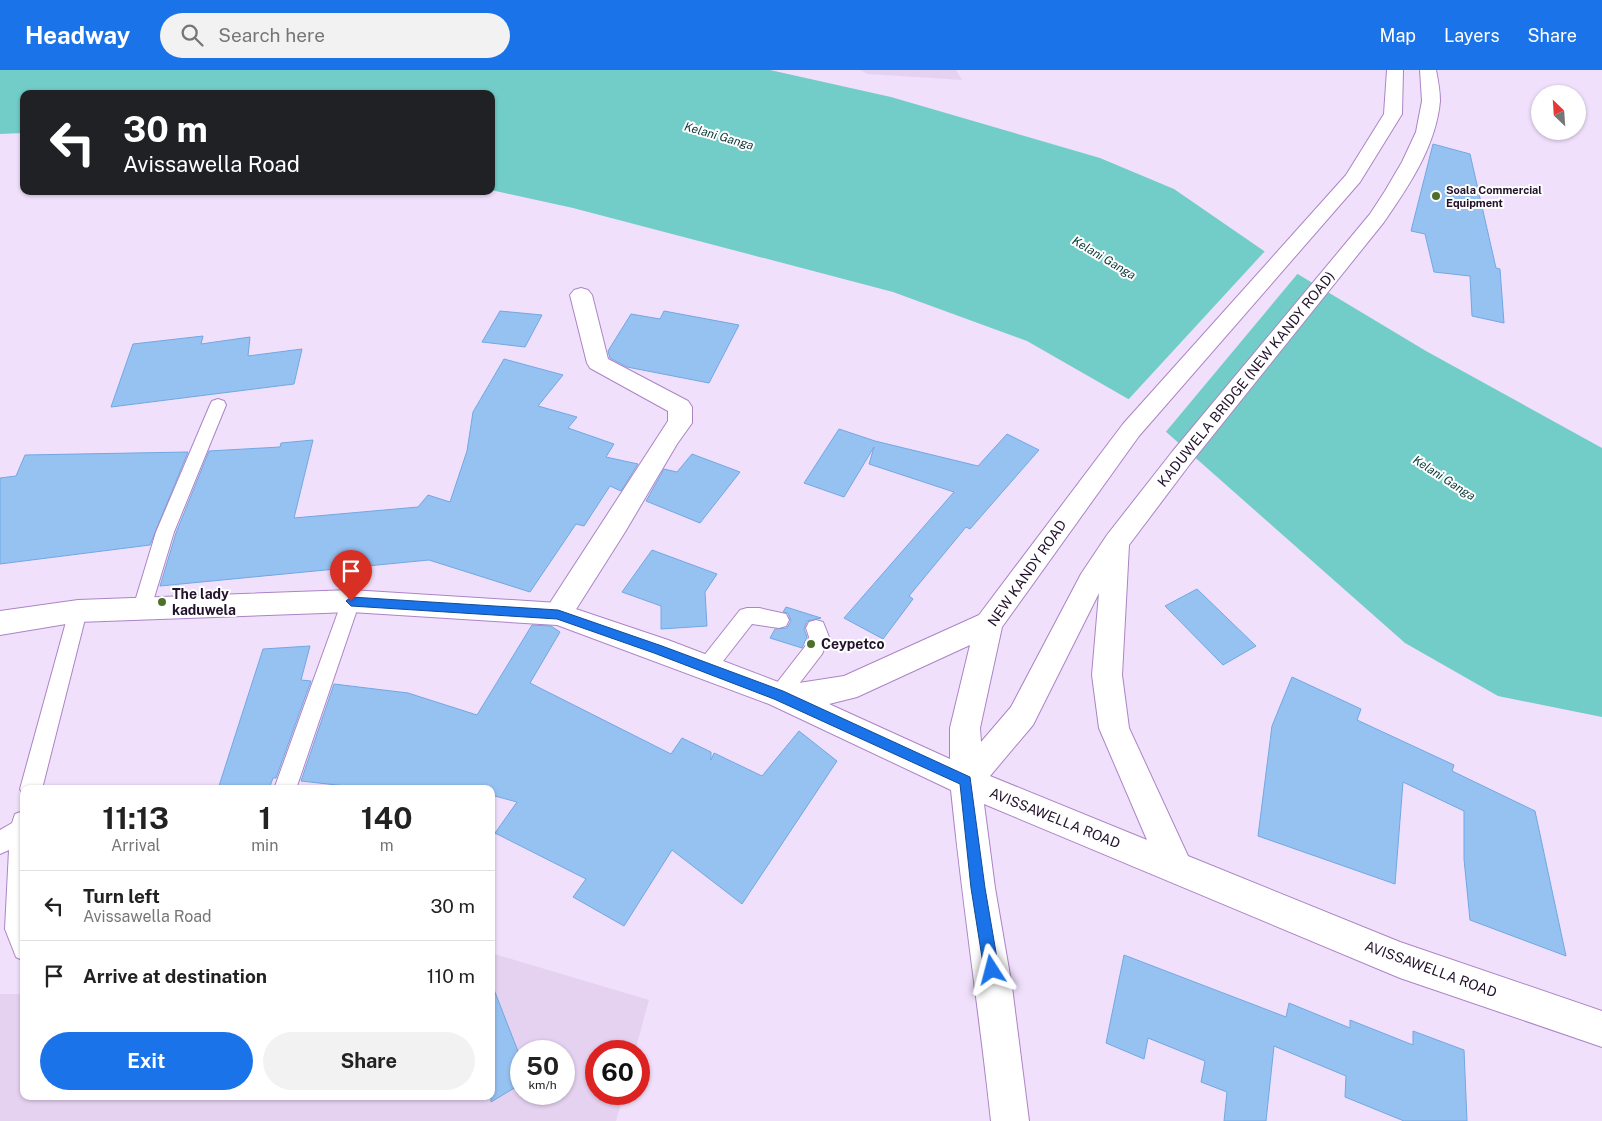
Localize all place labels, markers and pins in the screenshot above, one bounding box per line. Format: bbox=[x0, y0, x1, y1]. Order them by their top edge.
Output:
place label: Soala Commercial Equipment bbox=[1446, 184, 1542, 209]
marker: Soala Commercial Equipment bbox=[1430, 190, 1442, 202]
pin bbox=[330, 550, 372, 601]
place label: The lady kaduwela bbox=[172, 586, 236, 618]
marker: The lady kaduwela bbox=[156, 596, 168, 608]
place label: Ceypetco bbox=[821, 636, 884, 652]
marker: Ceypetco bbox=[805, 638, 817, 650]

